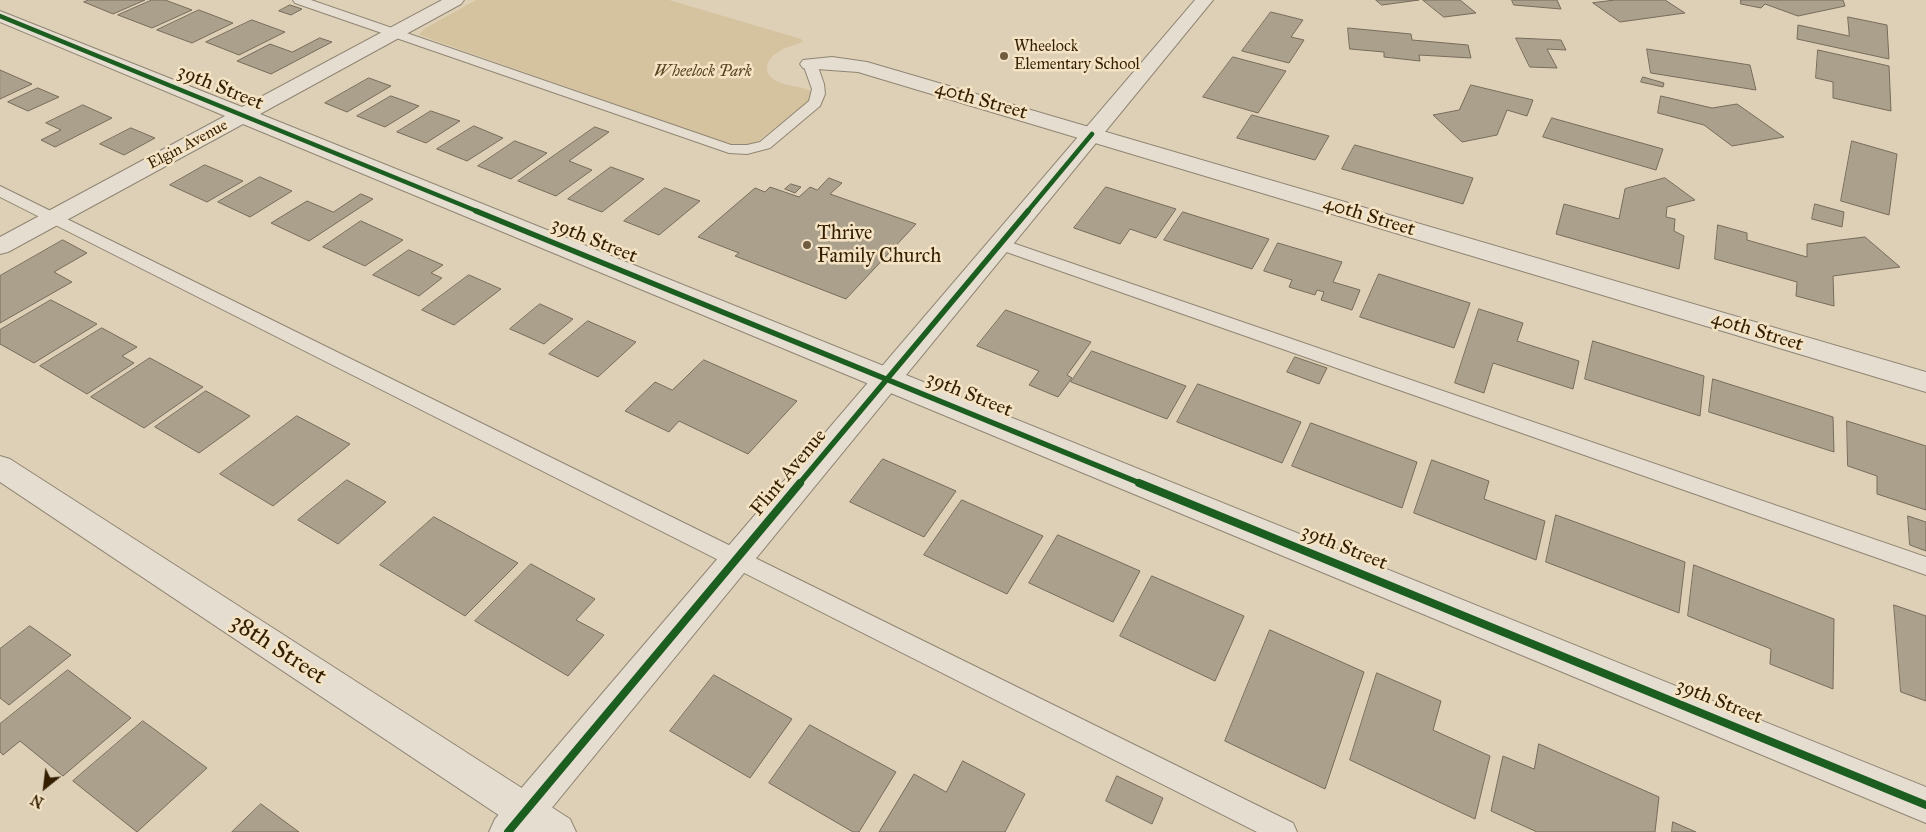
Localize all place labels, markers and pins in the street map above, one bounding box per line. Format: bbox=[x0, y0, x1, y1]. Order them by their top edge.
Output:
place label: Wheelock Elementary School bbox=[1014, 37, 1140, 75]
marker: Wheelock Elementary School bbox=[998, 50, 1010, 62]
place label: Thrive Family Church bbox=[817, 222, 941, 269]
marker: Thrive Family Church bbox=[801, 239, 813, 251]

